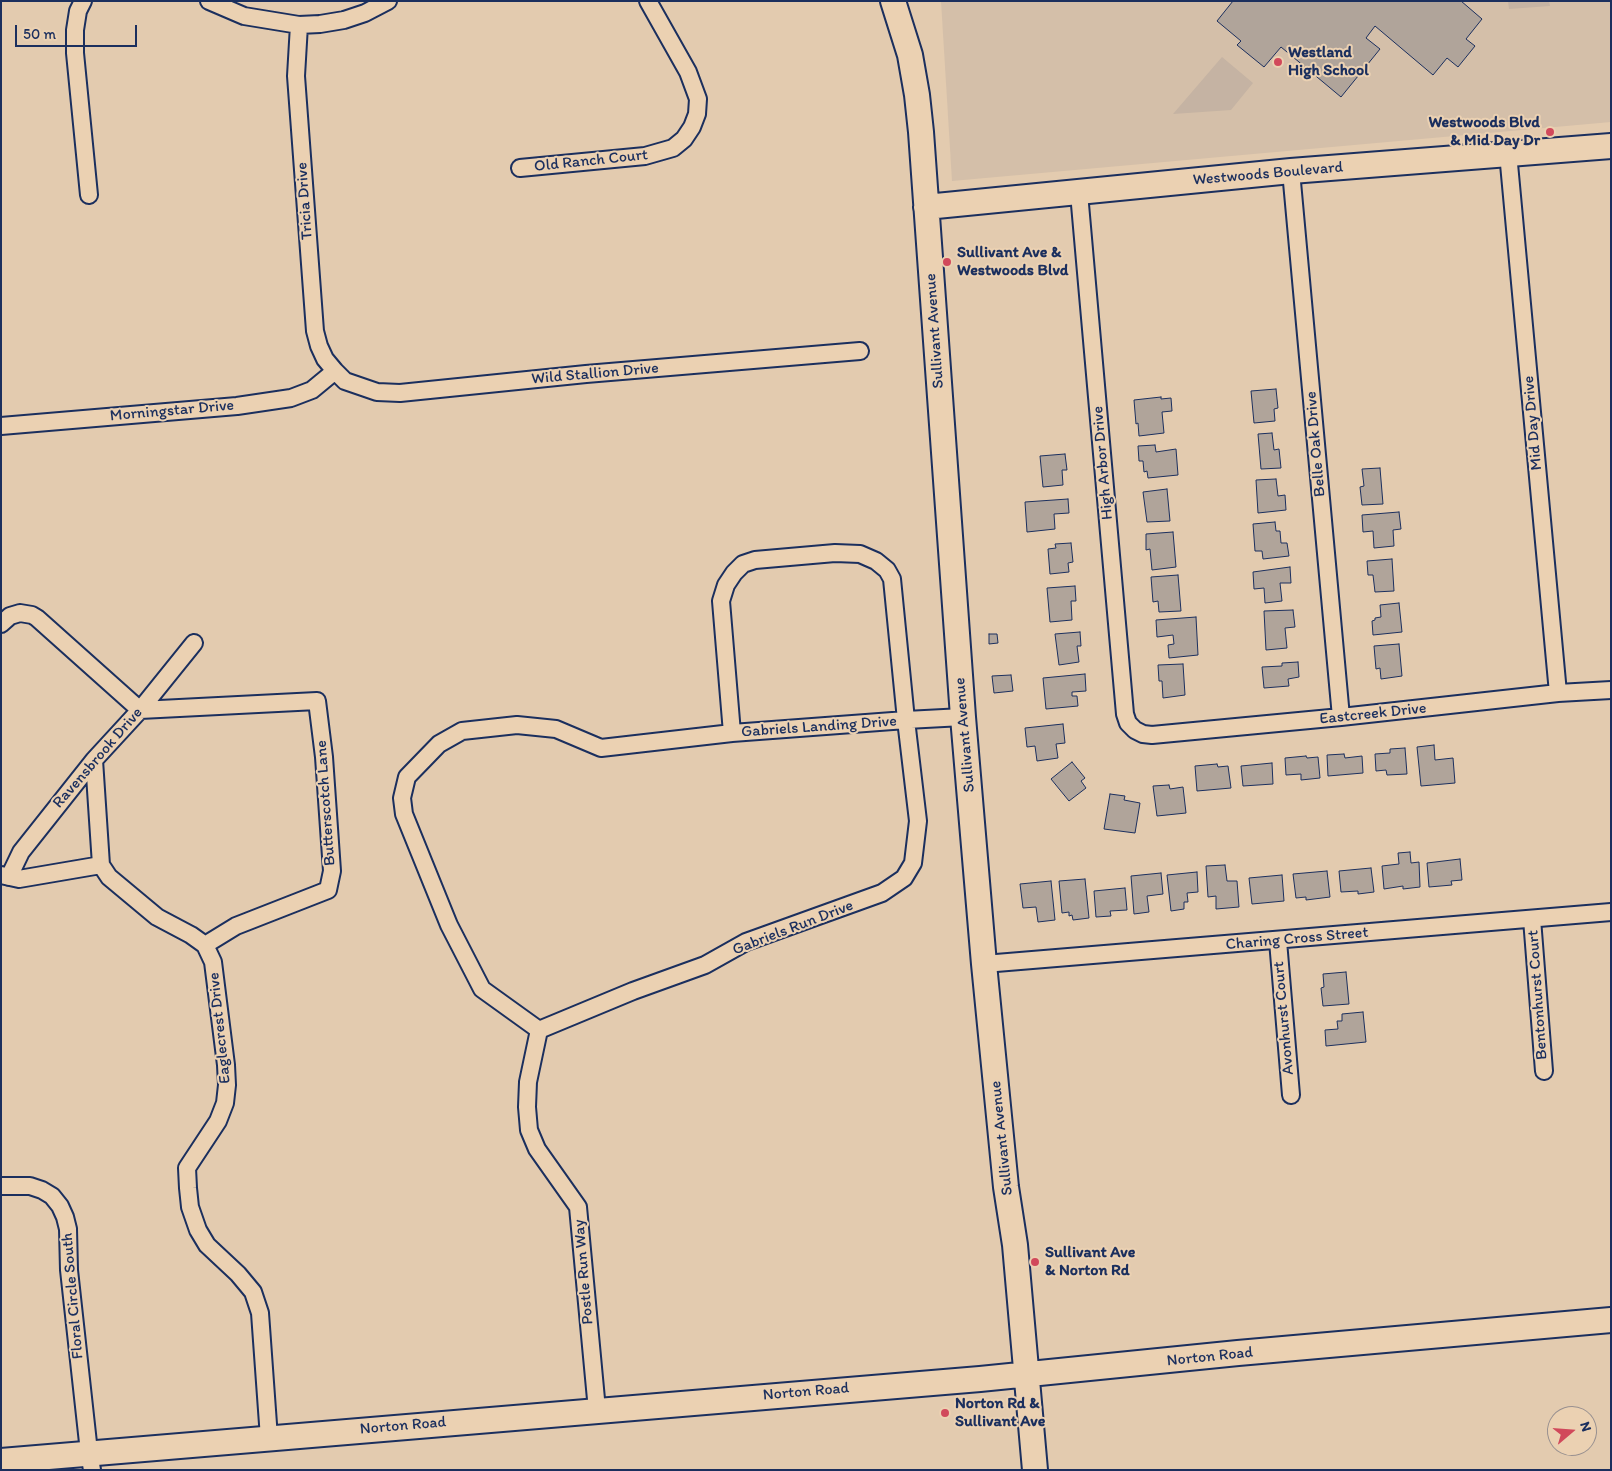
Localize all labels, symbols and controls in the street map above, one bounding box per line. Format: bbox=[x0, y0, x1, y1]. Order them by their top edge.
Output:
scale bar bbox=[18, 15, 140, 47]
text: 50 m bbox=[23, 25, 56, 43]
place label: Westland High School bbox=[1288, 43, 1369, 81]
marker: Westland High School bbox=[1272, 56, 1284, 68]
place label: Westwoods Blvd & Mid Day Dr bbox=[1428, 113, 1540, 151]
marker: Westwoods Blvd & Mid Day Dr bbox=[1544, 126, 1556, 138]
street label: Old Ranch Court bbox=[533, 145, 649, 177]
street label: Westwoods Boulevard bbox=[1192, 158, 1344, 190]
street label: Tricia Drive bbox=[293, 162, 317, 240]
place label: Sullivant Ave & Westwoods Blvd bbox=[957, 243, 1069, 281]
marker: Sullivant Ave & Westwoods Blvd bbox=[941, 256, 953, 268]
street label: Sullivant Avenue bbox=[921, 273, 949, 389]
street label: Wild Stallion Drive bbox=[531, 359, 659, 389]
street label: Mid Day Drive bbox=[1519, 375, 1547, 471]
street label: Belle Oak Drive bbox=[1302, 390, 1330, 498]
street label: Morningstar Drive bbox=[109, 396, 235, 426]
street label: High Arbor Drive bbox=[1088, 405, 1118, 521]
street label: Sullivant Avenue bbox=[950, 677, 980, 793]
street label: Eastcreek Drive bbox=[1319, 699, 1427, 729]
street label: Ravensbrook Drive bbox=[49, 704, 147, 812]
street label: Gabriels Landing Drive bbox=[741, 712, 897, 742]
street label: Butterscotch Lane bbox=[312, 740, 340, 866]
street label: Gabriels Run Drive bbox=[730, 896, 856, 960]
street label: Charing Cross Street bbox=[1225, 923, 1369, 955]
street label: Bentonhurst Court bbox=[1524, 929, 1552, 1061]
street label: Avonhurst Court bbox=[1269, 960, 1299, 1076]
street label: Eaglecrest Drive bbox=[205, 971, 235, 1085]
street label: Sullivant Avenue bbox=[986, 1080, 1018, 1196]
street label: Postle Run Way bbox=[570, 1219, 598, 1325]
street label: Floral Circle South bbox=[58, 1232, 88, 1360]
place label: Sullivant Ave & Norton Rd bbox=[1045, 1243, 1135, 1281]
marker: Sullivant Ave & Norton Rd bbox=[1029, 1256, 1041, 1268]
street label: Norton Road bbox=[1166, 1343, 1254, 1371]
street label: Norton Road bbox=[762, 1379, 850, 1405]
place label: Norton Rd & Sullivant Ave bbox=[955, 1394, 1045, 1432]
north arrow bbox=[1547, 1406, 1597, 1456]
marker: Norton Rd & Sullivant Ave bbox=[939, 1407, 951, 1419]
street label: Norton Road bbox=[359, 1413, 447, 1439]
text: N bbox=[1576, 1419, 1595, 1434]

